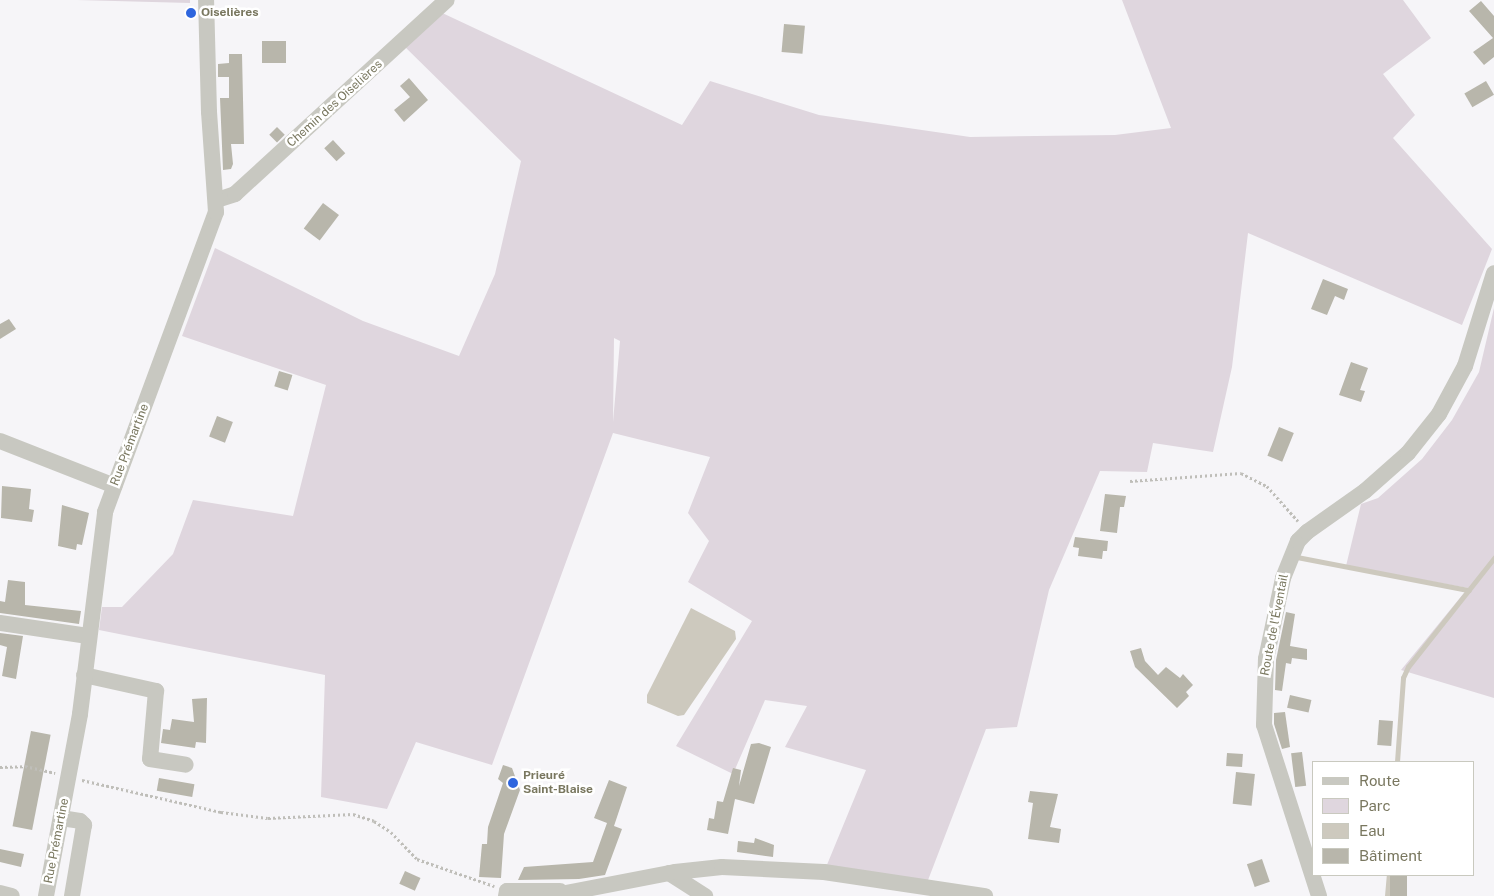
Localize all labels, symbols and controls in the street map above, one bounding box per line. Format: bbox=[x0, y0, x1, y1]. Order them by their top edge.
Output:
place label: Oiselières bbox=[201, 6, 259, 20]
marker: Oiselières bbox=[185, 7, 197, 19]
street label: Chemin des Oiselières bbox=[284, 57, 386, 151]
street label: Rue Prémartine bbox=[108, 402, 152, 488]
street label: Route de l'Éventail bbox=[1258, 573, 1292, 677]
legend bbox=[1312, 761, 1474, 876]
place label: Prieuré Saint-Blaise bbox=[523, 769, 593, 797]
text: Route bbox=[1359, 772, 1400, 789]
marker: Prieuré Saint-Blaise bbox=[507, 777, 519, 789]
street label: Rue Prémartine bbox=[42, 797, 72, 885]
text: Parc bbox=[1359, 797, 1391, 814]
text: Eau bbox=[1359, 822, 1385, 839]
text: Bâtiment bbox=[1359, 847, 1422, 864]

